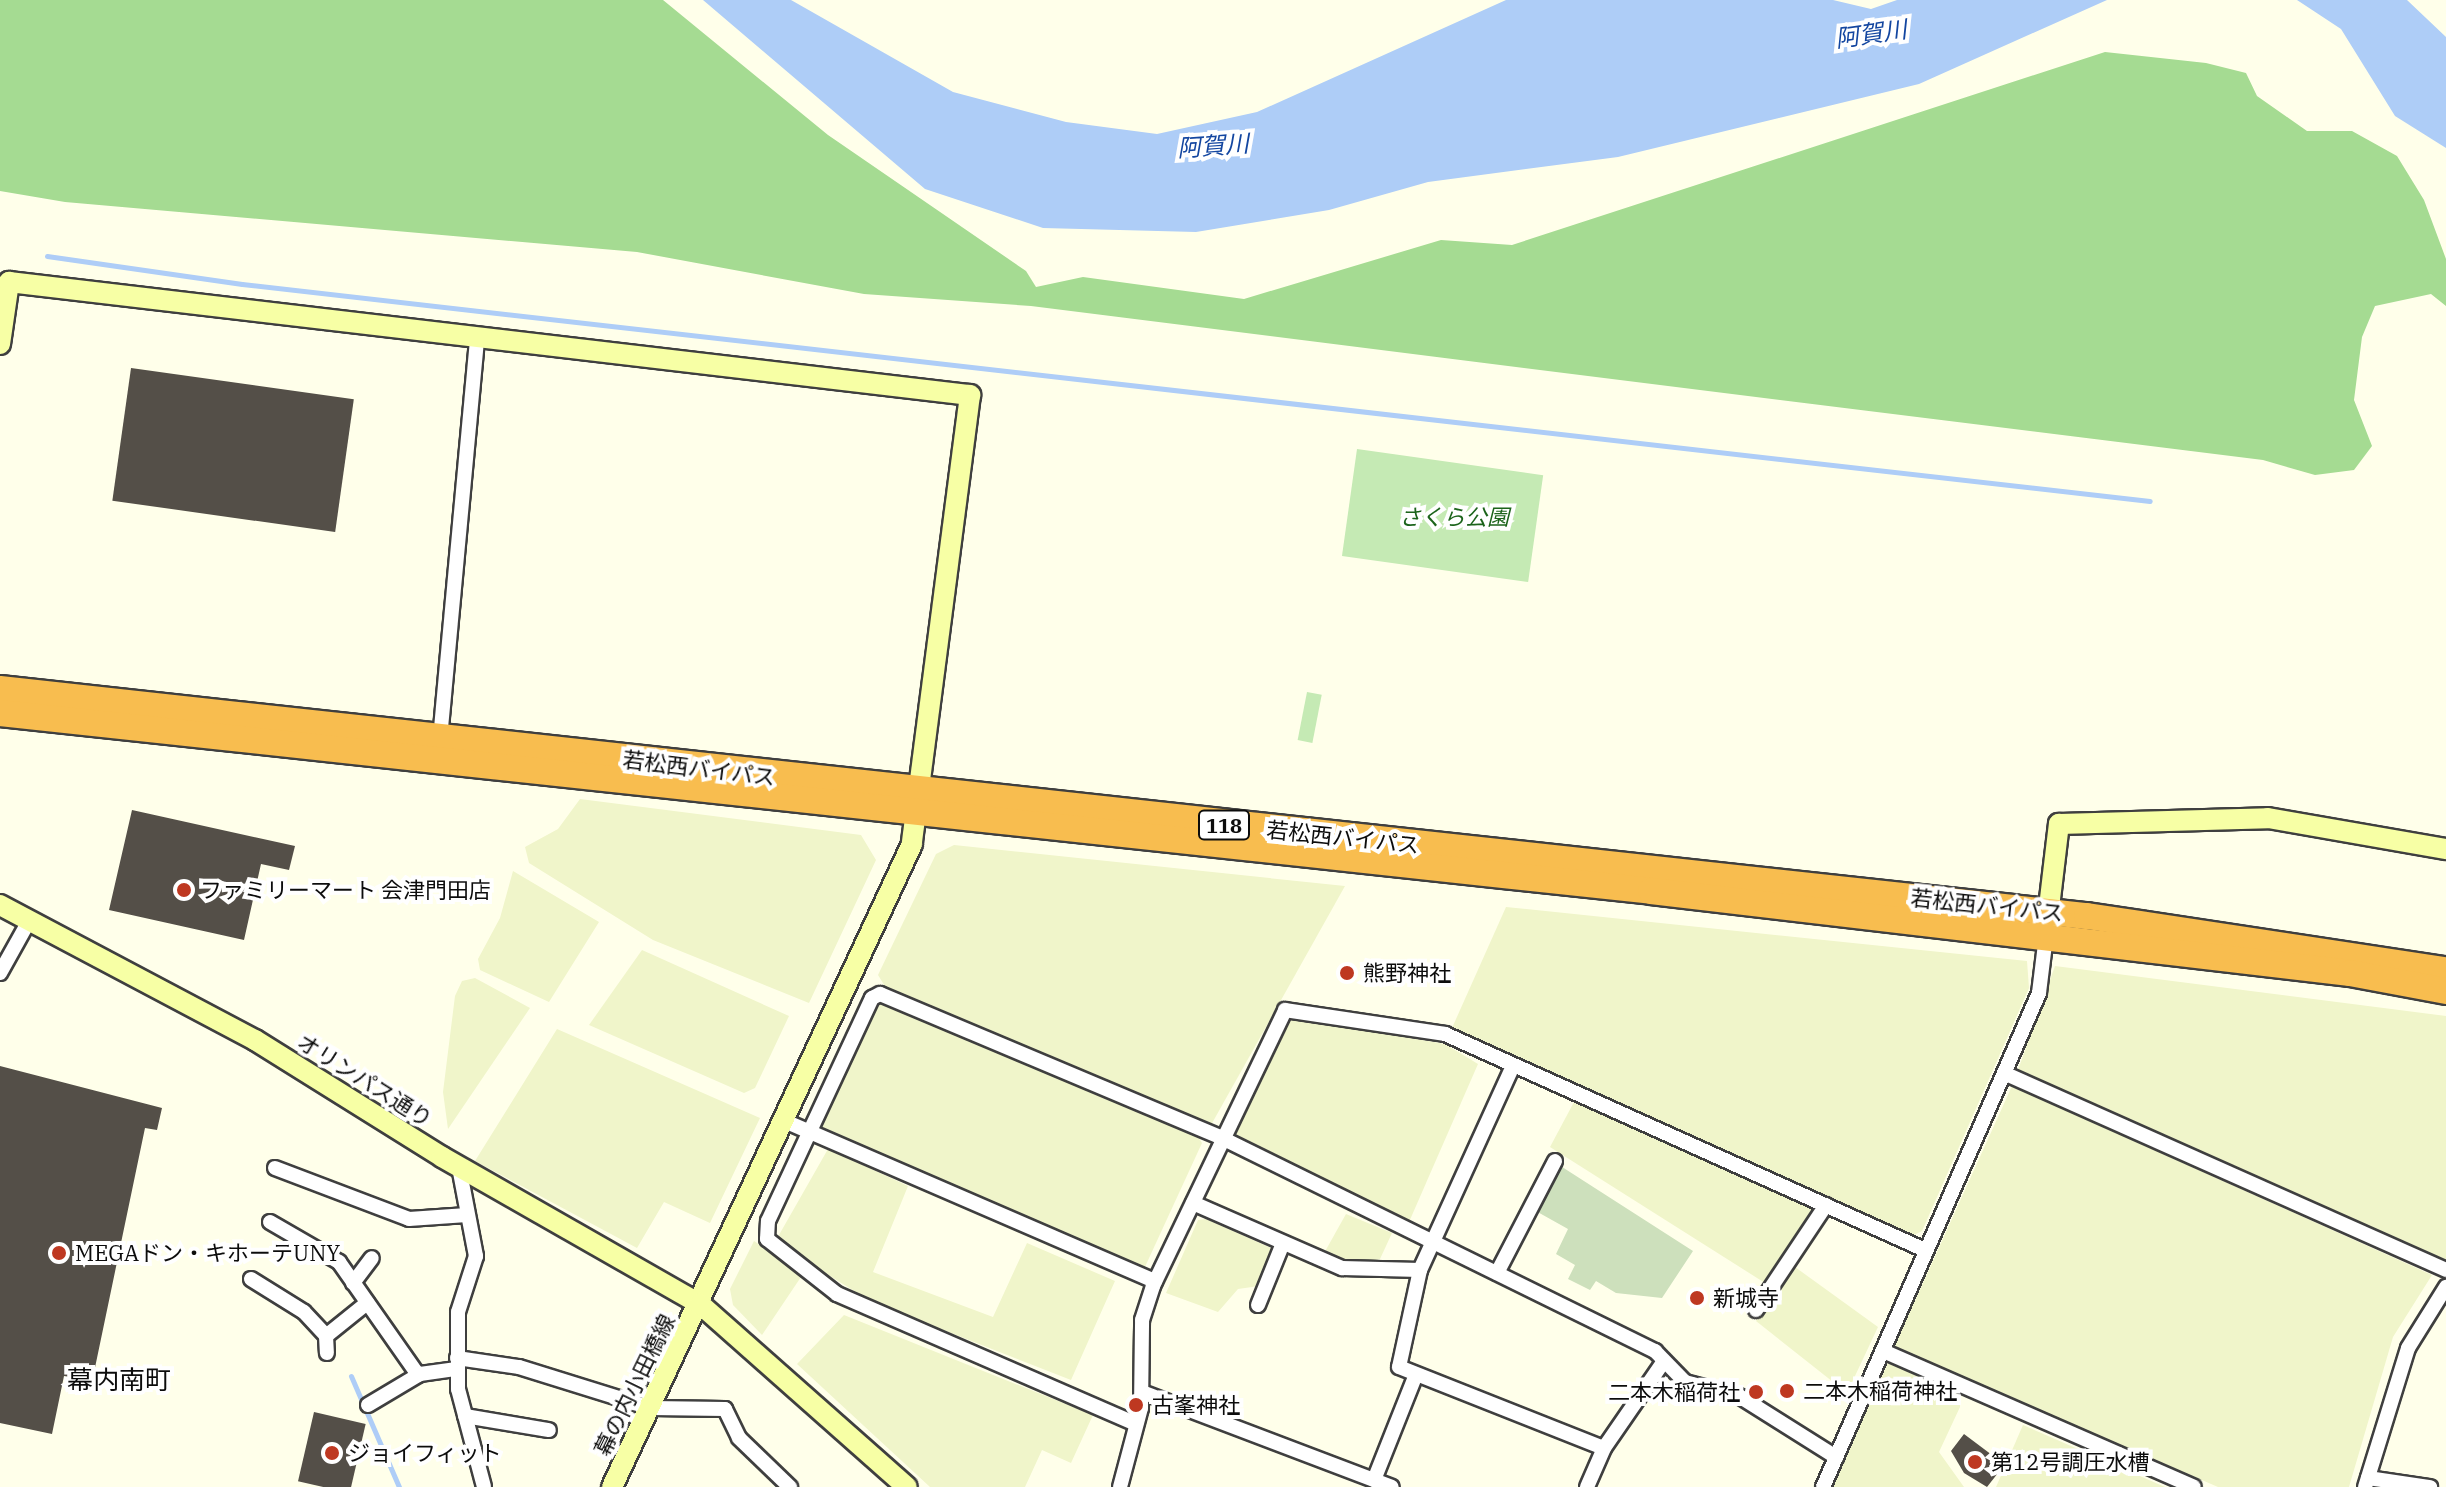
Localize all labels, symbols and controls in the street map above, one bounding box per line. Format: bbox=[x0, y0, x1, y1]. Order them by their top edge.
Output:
water label: 阿賀川 bbox=[1833, 15, 1909, 53]
water label: 阿賀川 bbox=[1176, 129, 1250, 163]
park label: さくら公園 bbox=[1399, 504, 1509, 530]
street label: 若松西バイパス bbox=[621, 746, 777, 790]
road number: 118 bbox=[1198, 809, 1250, 841]
street label: 若松西バイパス bbox=[1265, 816, 1421, 858]
place label: ファミリーマート 会津門田店 bbox=[200, 877, 491, 903]
marker: ファミリーマート 会津門田店 bbox=[175, 881, 193, 899]
street label: 若松西バイパス bbox=[1909, 884, 2065, 926]
place label: 熊野神社 bbox=[1363, 960, 1451, 986]
marker: 熊野神社 bbox=[1338, 964, 1356, 982]
street label: オリンパス通り bbox=[293, 1028, 437, 1132]
place label: MEGAドン・キホーテUNY bbox=[75, 1240, 340, 1266]
marker: MEGAドン・キホーテUNY bbox=[50, 1244, 68, 1262]
place label: 新城寺 bbox=[1713, 1285, 1779, 1311]
marker: 新城寺 bbox=[1688, 1289, 1706, 1307]
street label: 幕の内小田橋線 bbox=[588, 1310, 680, 1460]
district label: 幕内南町 bbox=[67, 1364, 171, 1396]
place label: 二本木稲荷神社 bbox=[1803, 1378, 1957, 1404]
place label: 二本木稲荷社 bbox=[1608, 1379, 1740, 1405]
marker: 二本木稲荷神社 bbox=[1778, 1382, 1796, 1400]
marker: 二本木稲荷社 bbox=[1747, 1383, 1765, 1401]
place label: 古峯神社 bbox=[1152, 1392, 1240, 1418]
marker: 古峯神社 bbox=[1127, 1396, 1145, 1414]
place label: ジョイフィット bbox=[348, 1440, 502, 1466]
marker: ジョイフィット bbox=[323, 1444, 341, 1462]
place label: 第12号調圧水槽 bbox=[1991, 1449, 2149, 1475]
marker: 第12号調圧水槽 bbox=[1966, 1453, 1984, 1471]

